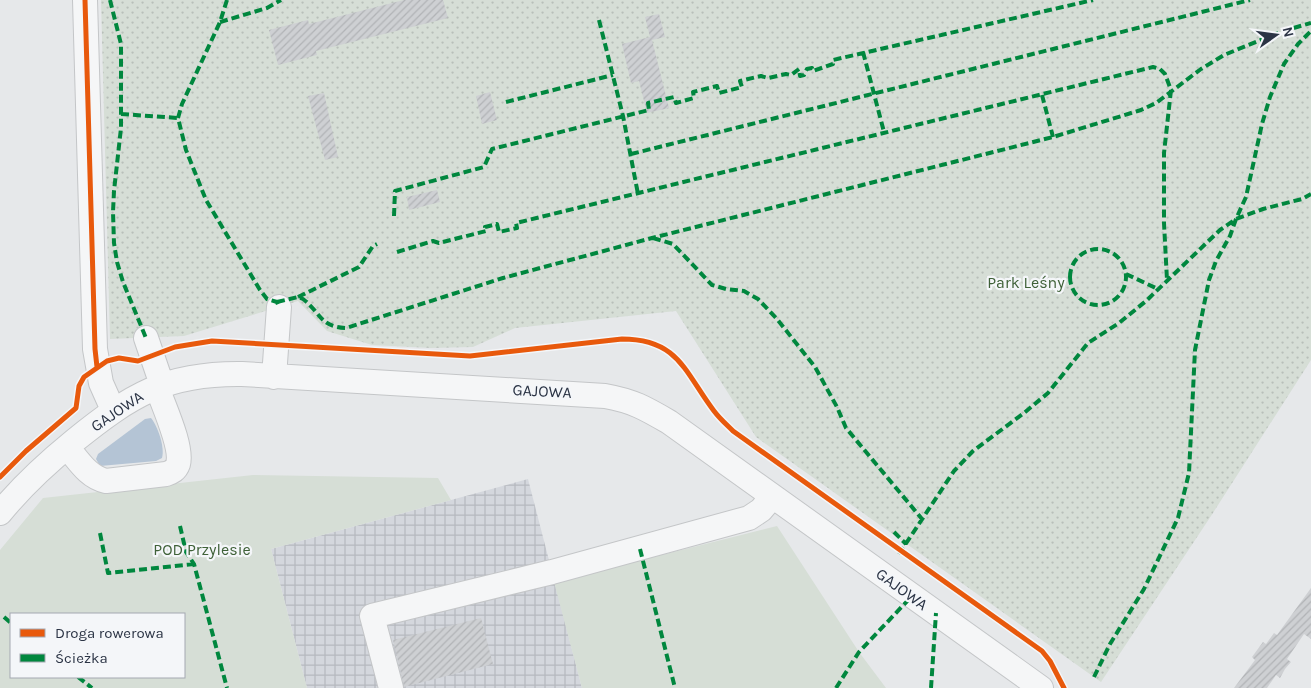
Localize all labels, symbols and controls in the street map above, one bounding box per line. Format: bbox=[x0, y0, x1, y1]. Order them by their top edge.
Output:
north arrow bbox=[1251, 10, 1301, 60]
text: N bbox=[1279, 25, 1298, 39]
park label: Park Leśny bbox=[987, 273, 1065, 292]
street label: GAJOWA bbox=[512, 380, 572, 402]
street label: GAJOWA bbox=[87, 387, 147, 435]
park label: POD Przylesie bbox=[153, 540, 251, 559]
street label: GAJOWA bbox=[872, 564, 932, 614]
legend bbox=[10, 613, 185, 678]
text: Droga rowerowa bbox=[55, 624, 164, 642]
text: Ścieżka bbox=[55, 649, 108, 667]

